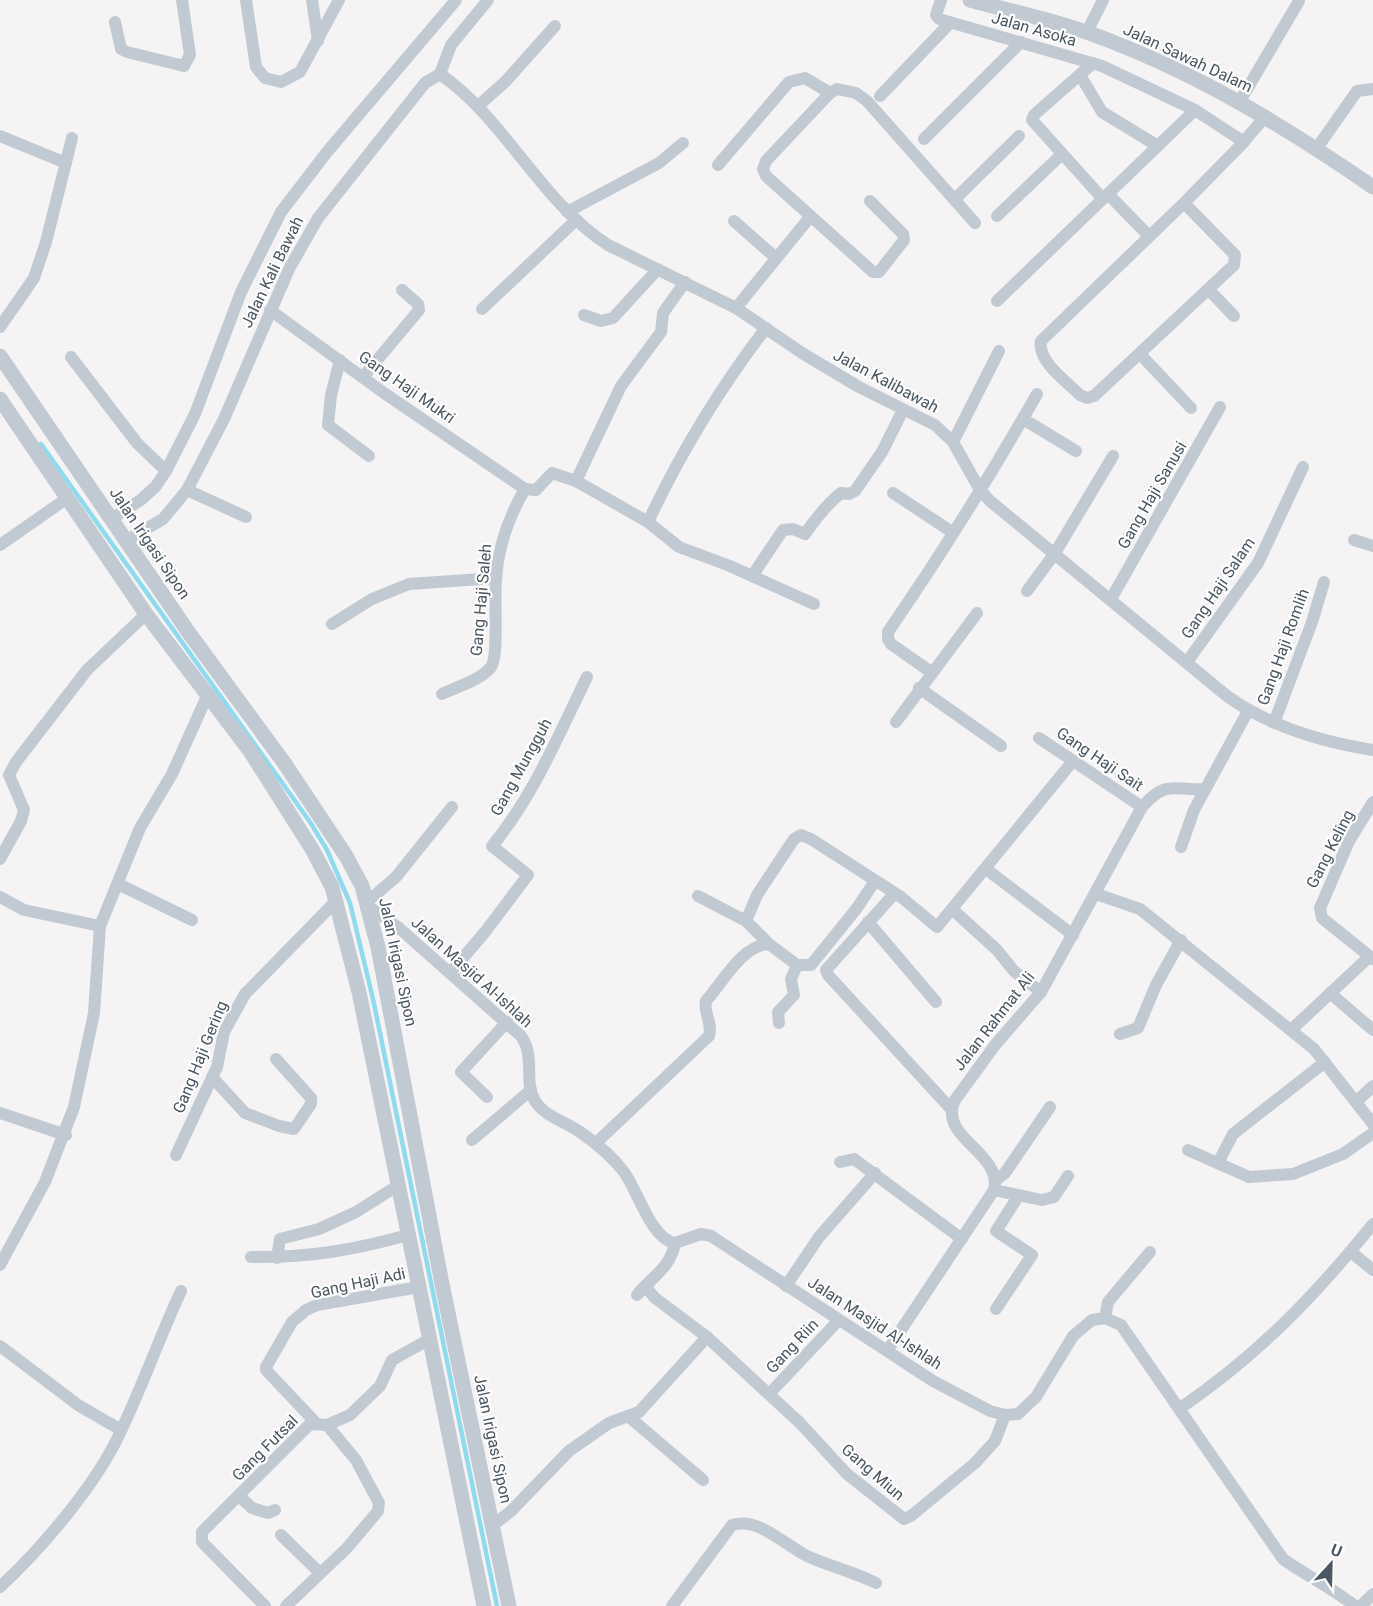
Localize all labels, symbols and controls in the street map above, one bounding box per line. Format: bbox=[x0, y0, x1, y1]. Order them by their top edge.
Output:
street label: Jalan Asoka bbox=[989, 8, 1079, 50]
street label: Jalan Sawah Dalam bbox=[1120, 20, 1256, 96]
street label: Jalan Kali Bawah bbox=[237, 213, 307, 331]
street label: Jalan Kalibawah bbox=[830, 345, 942, 417]
street label: Gang Haji Mukri bbox=[355, 347, 459, 427]
street label: Gang Haji Sanusi bbox=[1113, 438, 1191, 552]
street label: Jalan Irigasi Sipon bbox=[106, 483, 194, 603]
street label: Gang Haji Salam bbox=[1177, 534, 1259, 642]
street label: Gang Haji Saleh bbox=[467, 543, 495, 657]
street label: Gang Haji Romlih bbox=[1253, 586, 1313, 708]
street label: Gang Mungguh bbox=[486, 715, 556, 819]
street label: Gang Haji Sait bbox=[1053, 723, 1147, 795]
street label: Gang Keling bbox=[1302, 807, 1358, 891]
street label: Jalan Irigasi Sipon bbox=[375, 896, 421, 1028]
street label: Jalan Masjid Al-Ishlah bbox=[408, 913, 536, 1031]
street label: Jalan Rahmat Ali bbox=[949, 968, 1039, 1074]
street label: Gang Haji Gering bbox=[169, 998, 231, 1116]
street label: Gang Haji Adi bbox=[309, 1264, 407, 1302]
street label: Jalan Masjid Al-Ishlah bbox=[804, 1273, 946, 1373]
street label: Gang Riin bbox=[762, 1315, 822, 1377]
street label: Jalan Irigasi Sipon bbox=[470, 1373, 516, 1505]
street label: Gang Futsal bbox=[228, 1411, 302, 1485]
street label: Gang Miun bbox=[838, 1440, 908, 1504]
north arrow bbox=[1301, 1534, 1361, 1594]
text: U bbox=[1328, 1540, 1345, 1561]

